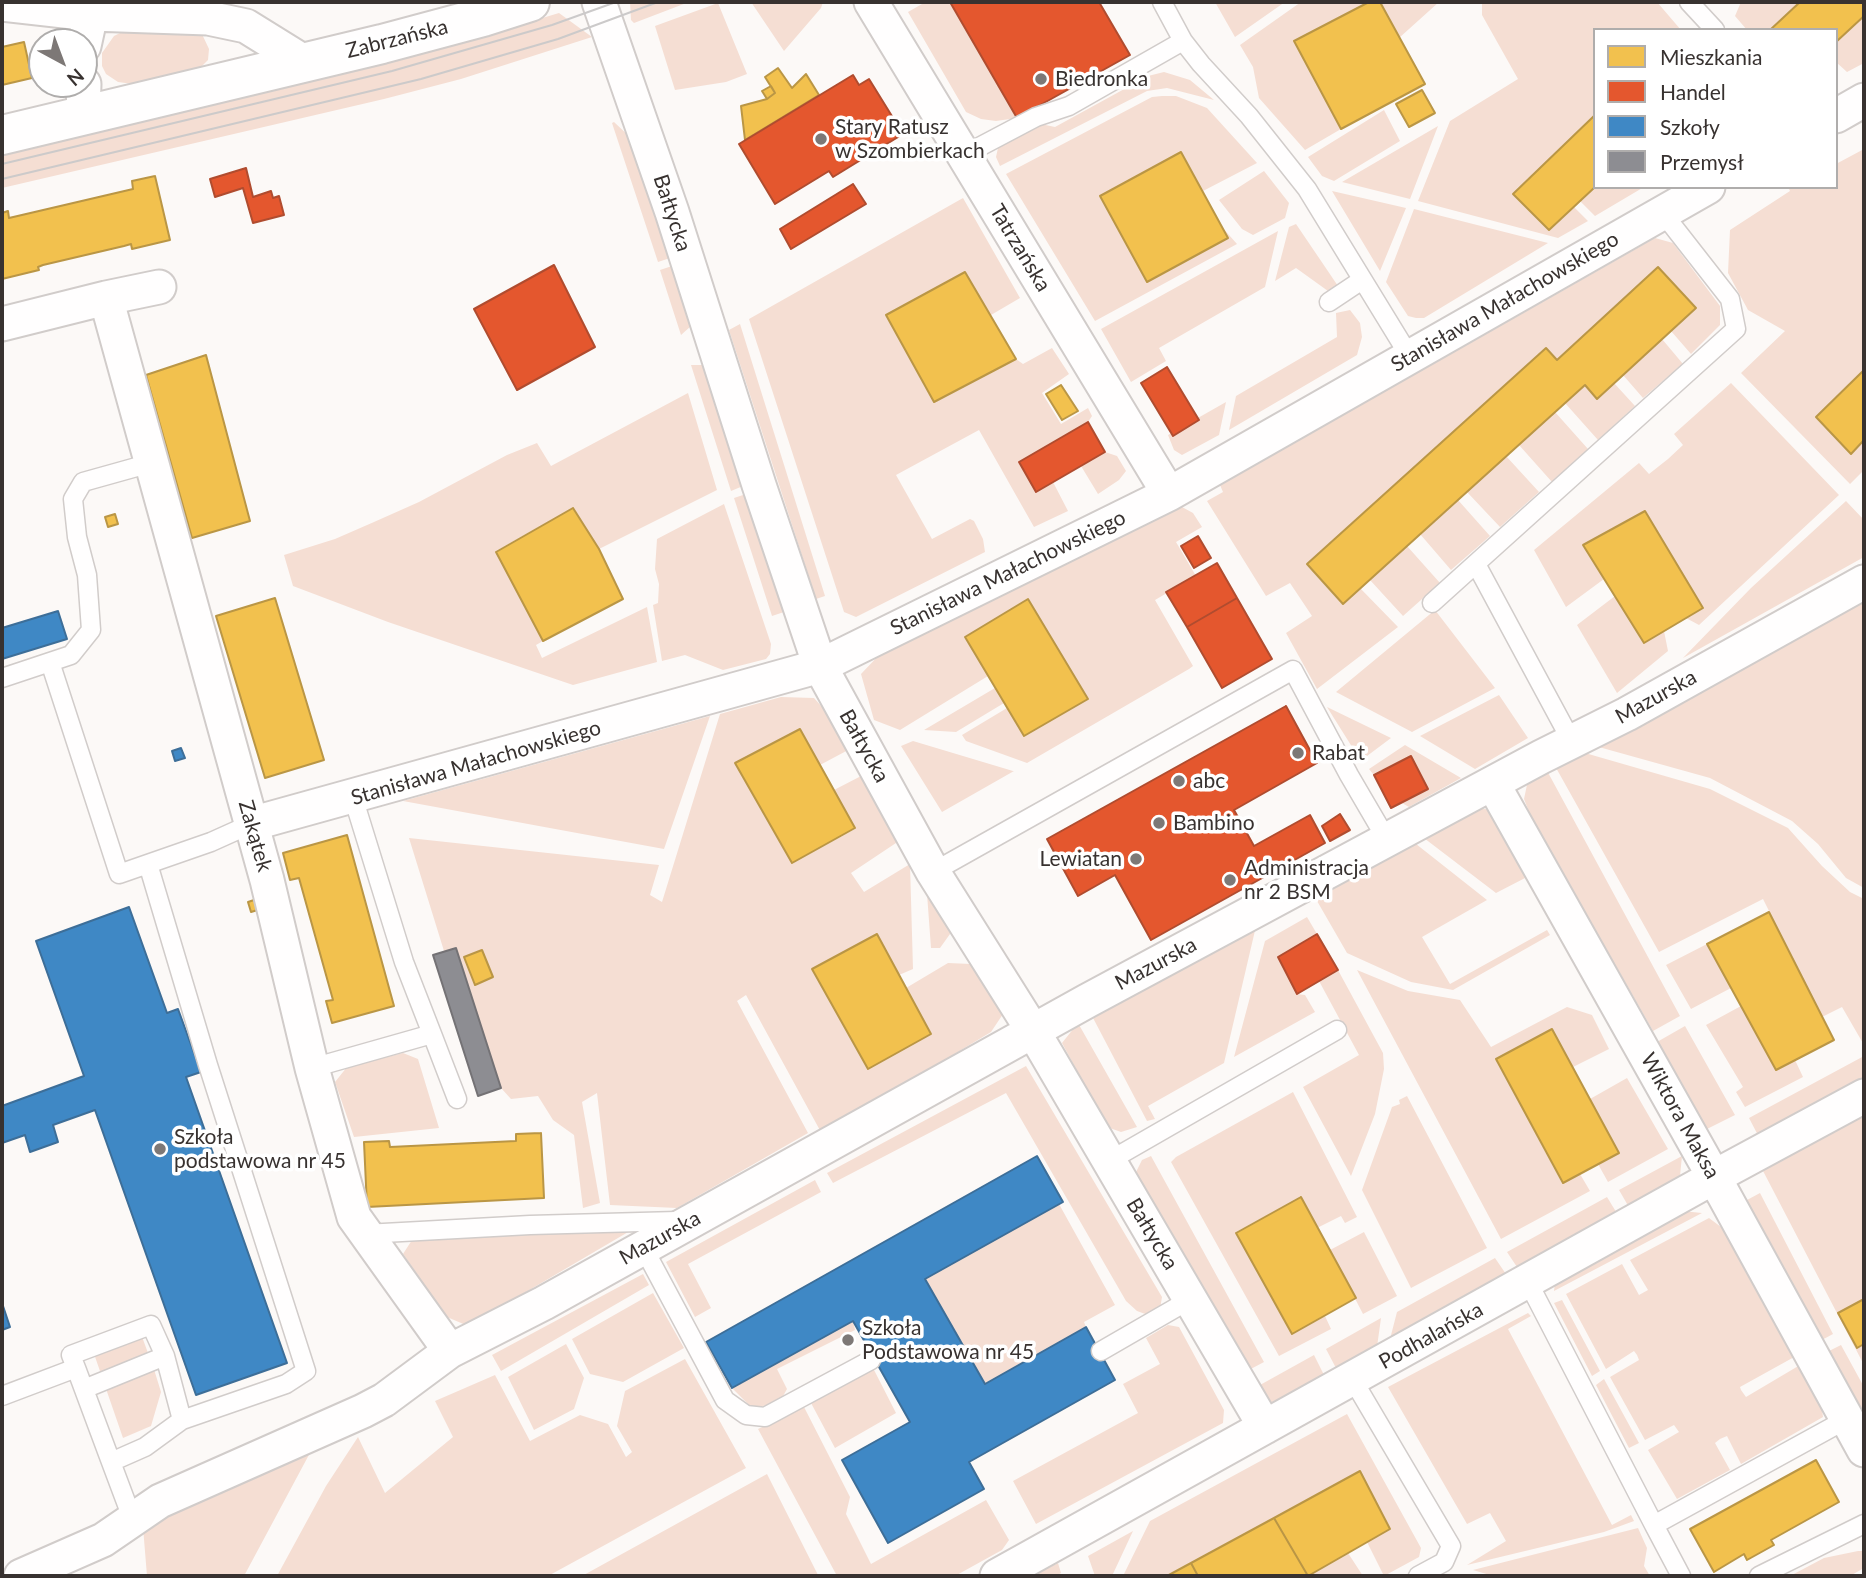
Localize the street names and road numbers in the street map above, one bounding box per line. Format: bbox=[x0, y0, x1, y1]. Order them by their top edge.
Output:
street label: Zabrzańska bbox=[343, 14, 451, 64]
street label: Bałtycka bbox=[648, 171, 696, 255]
street label: Tatrzańska bbox=[984, 200, 1056, 296]
street label: Stanisława Małachowskiego bbox=[1387, 226, 1623, 378]
street label: Stanisława Małachowskiego bbox=[886, 505, 1130, 641]
street label: Mazurska bbox=[1611, 665, 1701, 729]
street label: Bałtycka bbox=[834, 705, 894, 787]
street label: Stanisława Małachowskiego bbox=[348, 715, 604, 811]
street label: Zakątek bbox=[233, 797, 277, 875]
street label: Mazurska bbox=[1111, 932, 1201, 996]
street label: Wiktora Maksa bbox=[1635, 1049, 1725, 1183]
street label: Bałtycka bbox=[1121, 1193, 1183, 1275]
street label: Mazurska bbox=[615, 1206, 705, 1270]
street label: Podhalańska bbox=[1375, 1297, 1487, 1375]

